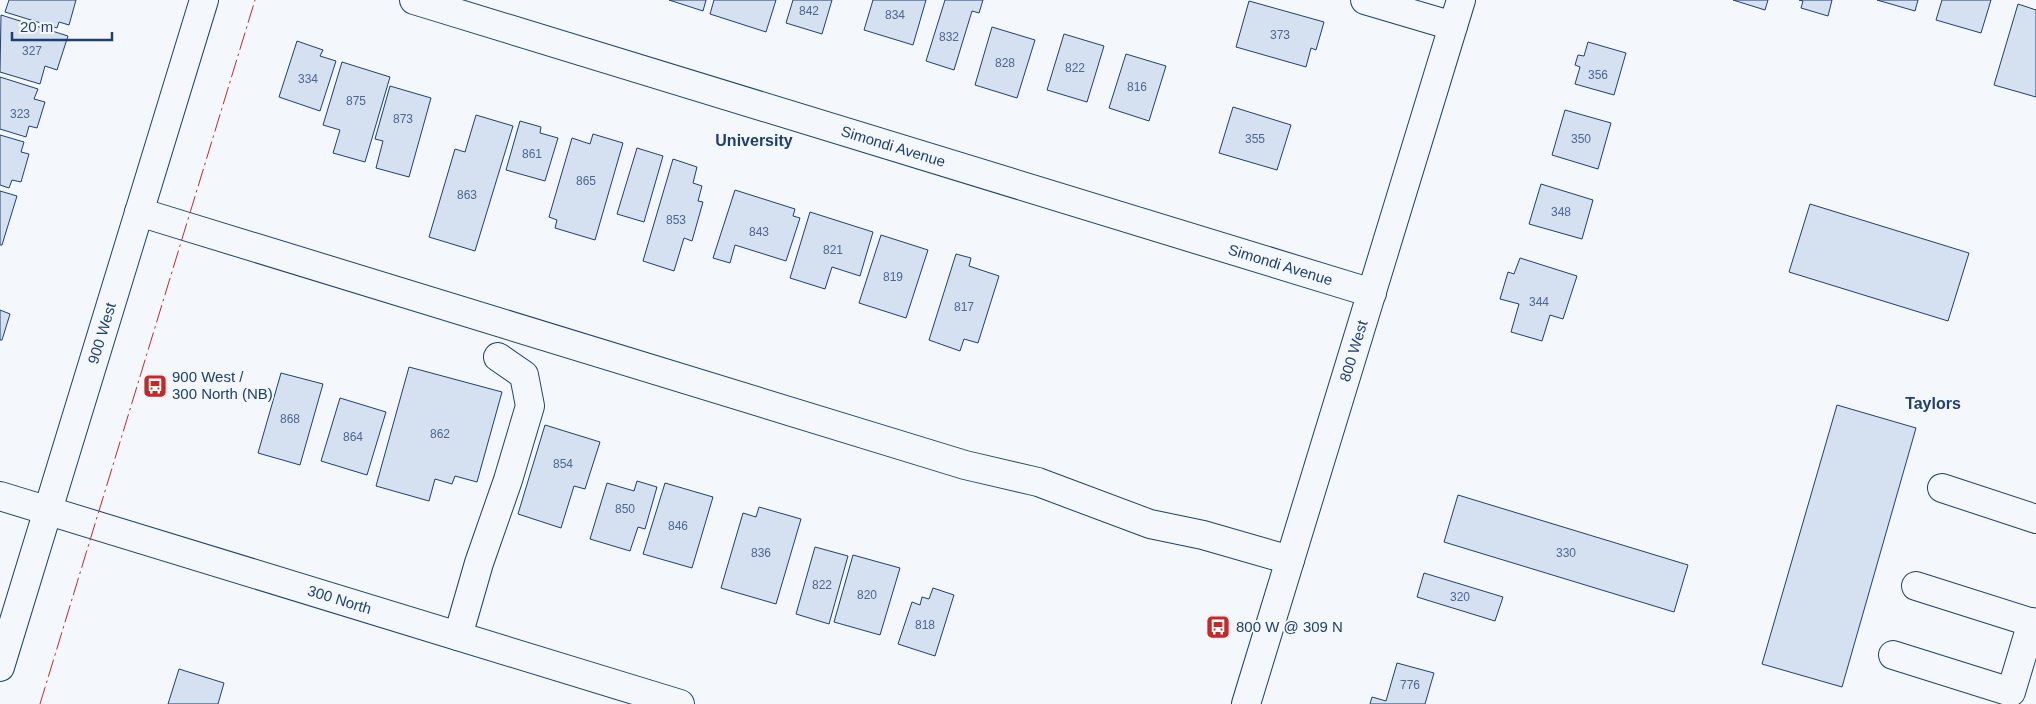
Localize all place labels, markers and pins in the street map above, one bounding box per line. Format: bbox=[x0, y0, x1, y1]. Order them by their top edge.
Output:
place label: 900 West / 300 North (NB) bbox=[172, 368, 273, 402]
bus stop icon: 900 West / 300 North (NB) bbox=[142, 373, 168, 399]
bus stop icon: 800 W @ 309 N bbox=[1205, 614, 1231, 640]
place label: 800 W @ 309 N bbox=[1236, 618, 1343, 635]

